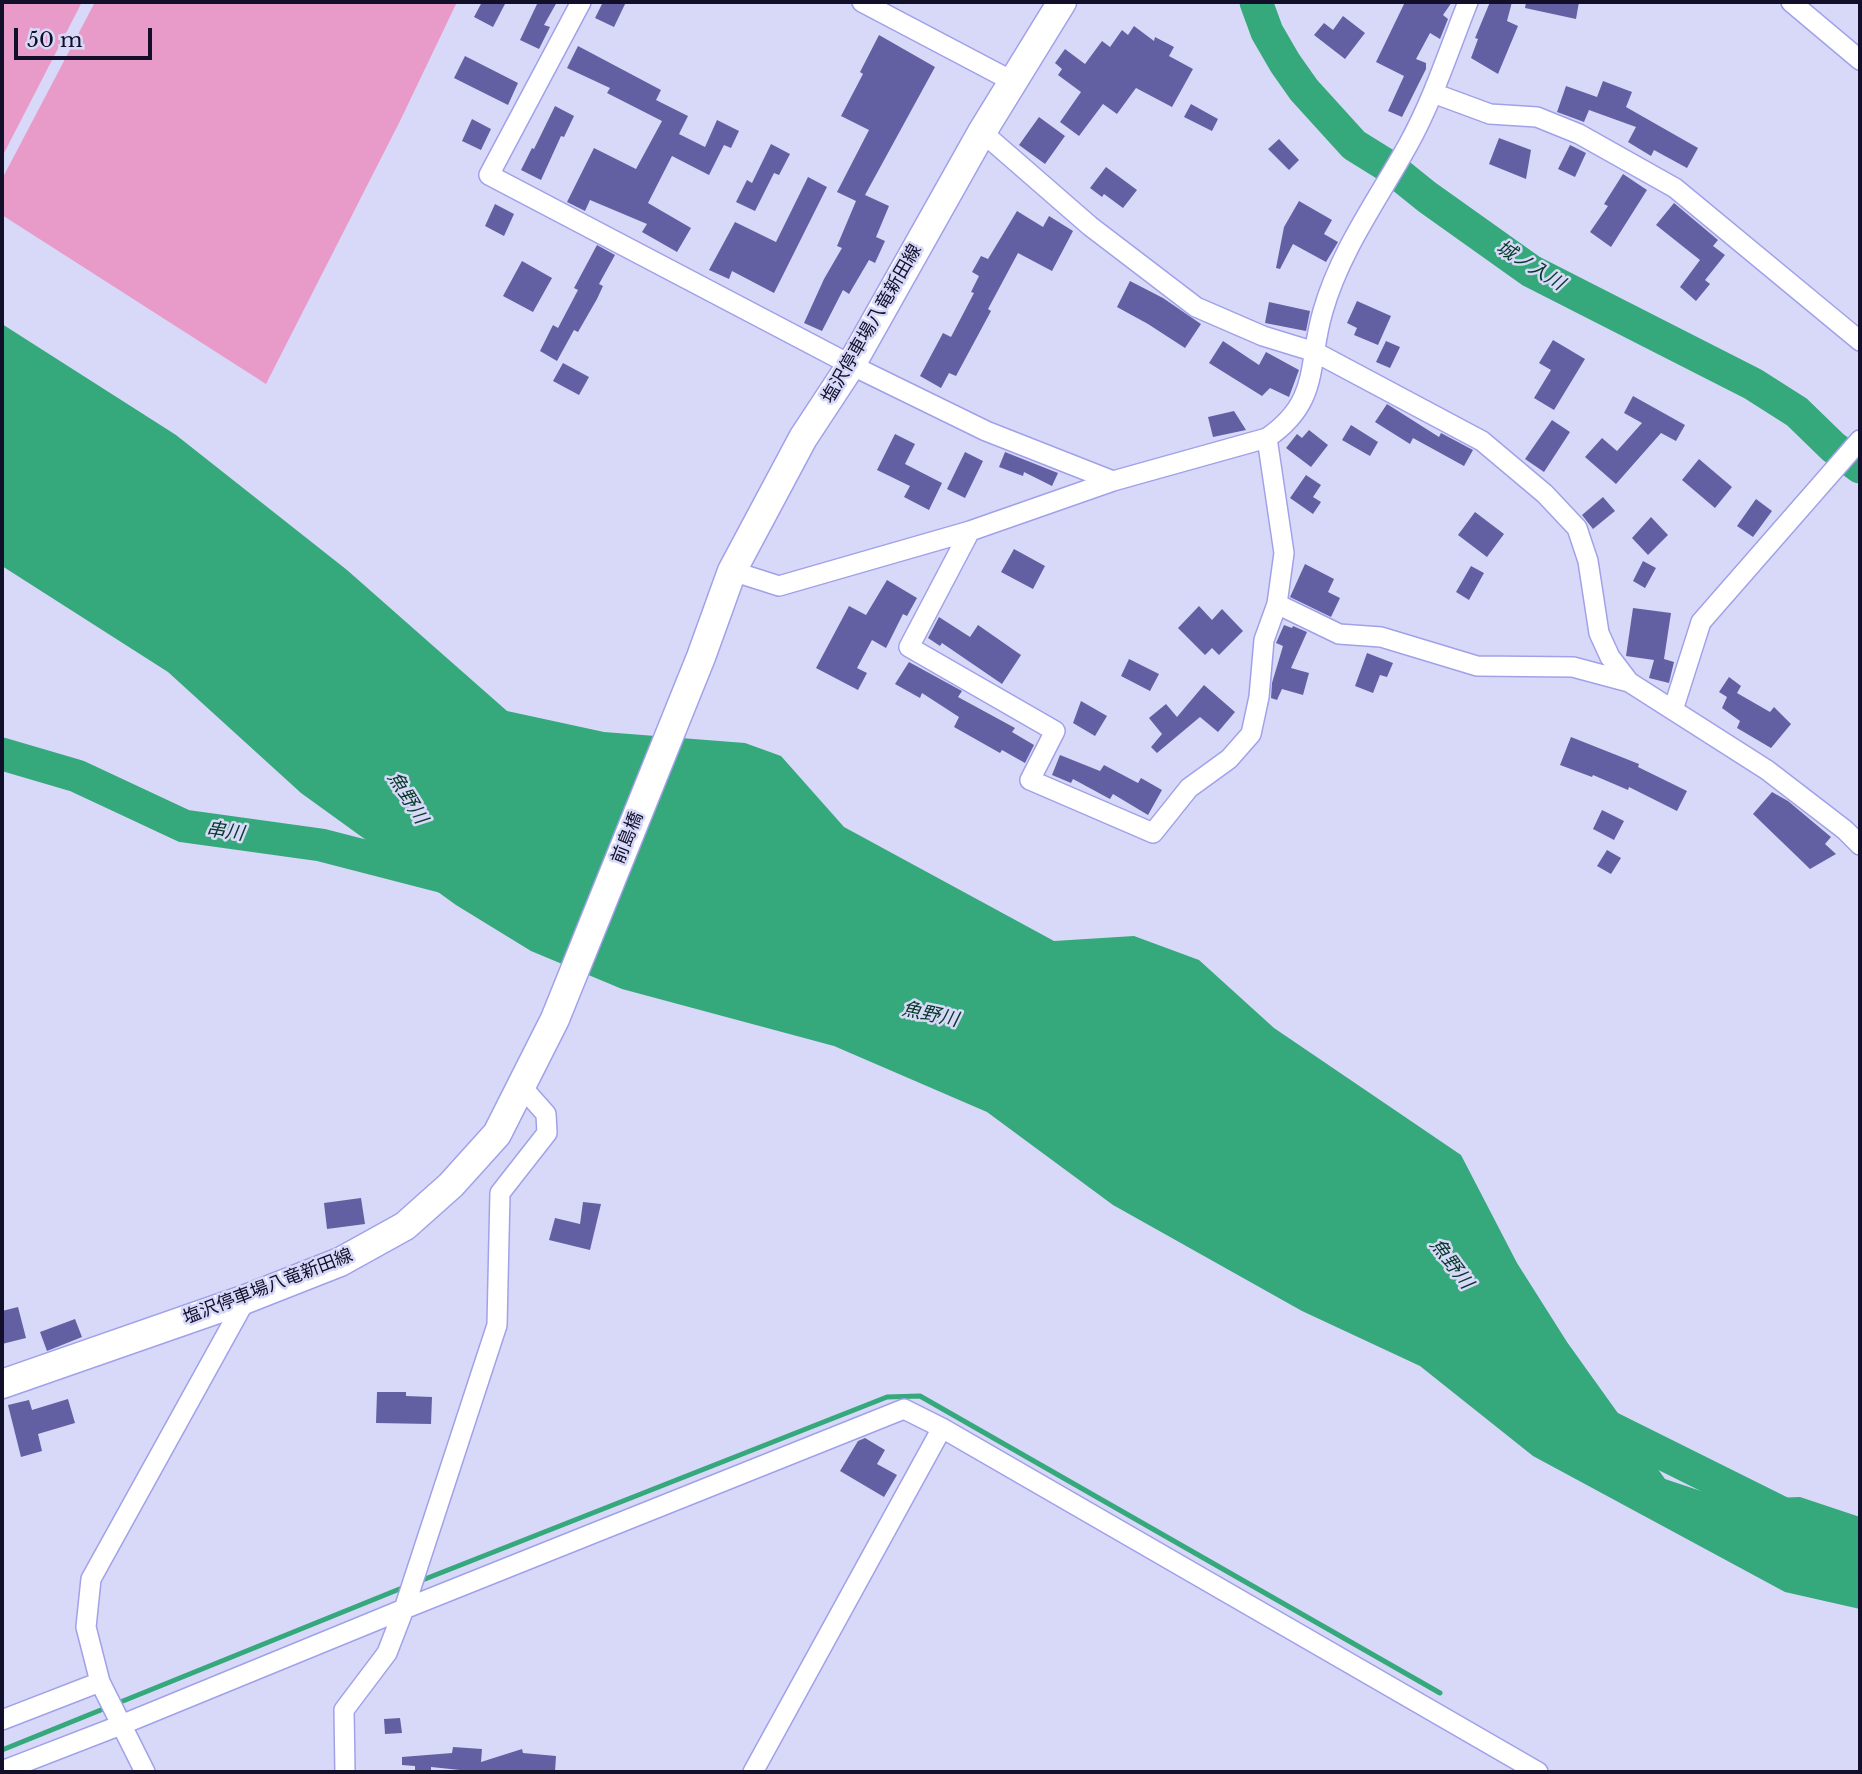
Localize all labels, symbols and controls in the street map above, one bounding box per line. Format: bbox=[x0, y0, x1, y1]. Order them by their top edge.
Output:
scale bar bbox=[18, 14, 156, 58]
text: 50 m bbox=[27, 27, 82, 53]
water label: 城ノ入川 bbox=[1492, 236, 1568, 296]
street label: 塩沢停車場八竜新田線 bbox=[818, 241, 926, 407]
water label: 魚野川 bbox=[382, 768, 432, 828]
street label: 前島橋 bbox=[608, 809, 648, 867]
water label: 串川 bbox=[205, 818, 245, 846]
water label: 魚野川 bbox=[900, 998, 960, 1032]
water label: 魚野川 bbox=[1425, 1234, 1477, 1294]
street label: 塩沢停車場八竜新田線 bbox=[180, 1245, 356, 1329]

